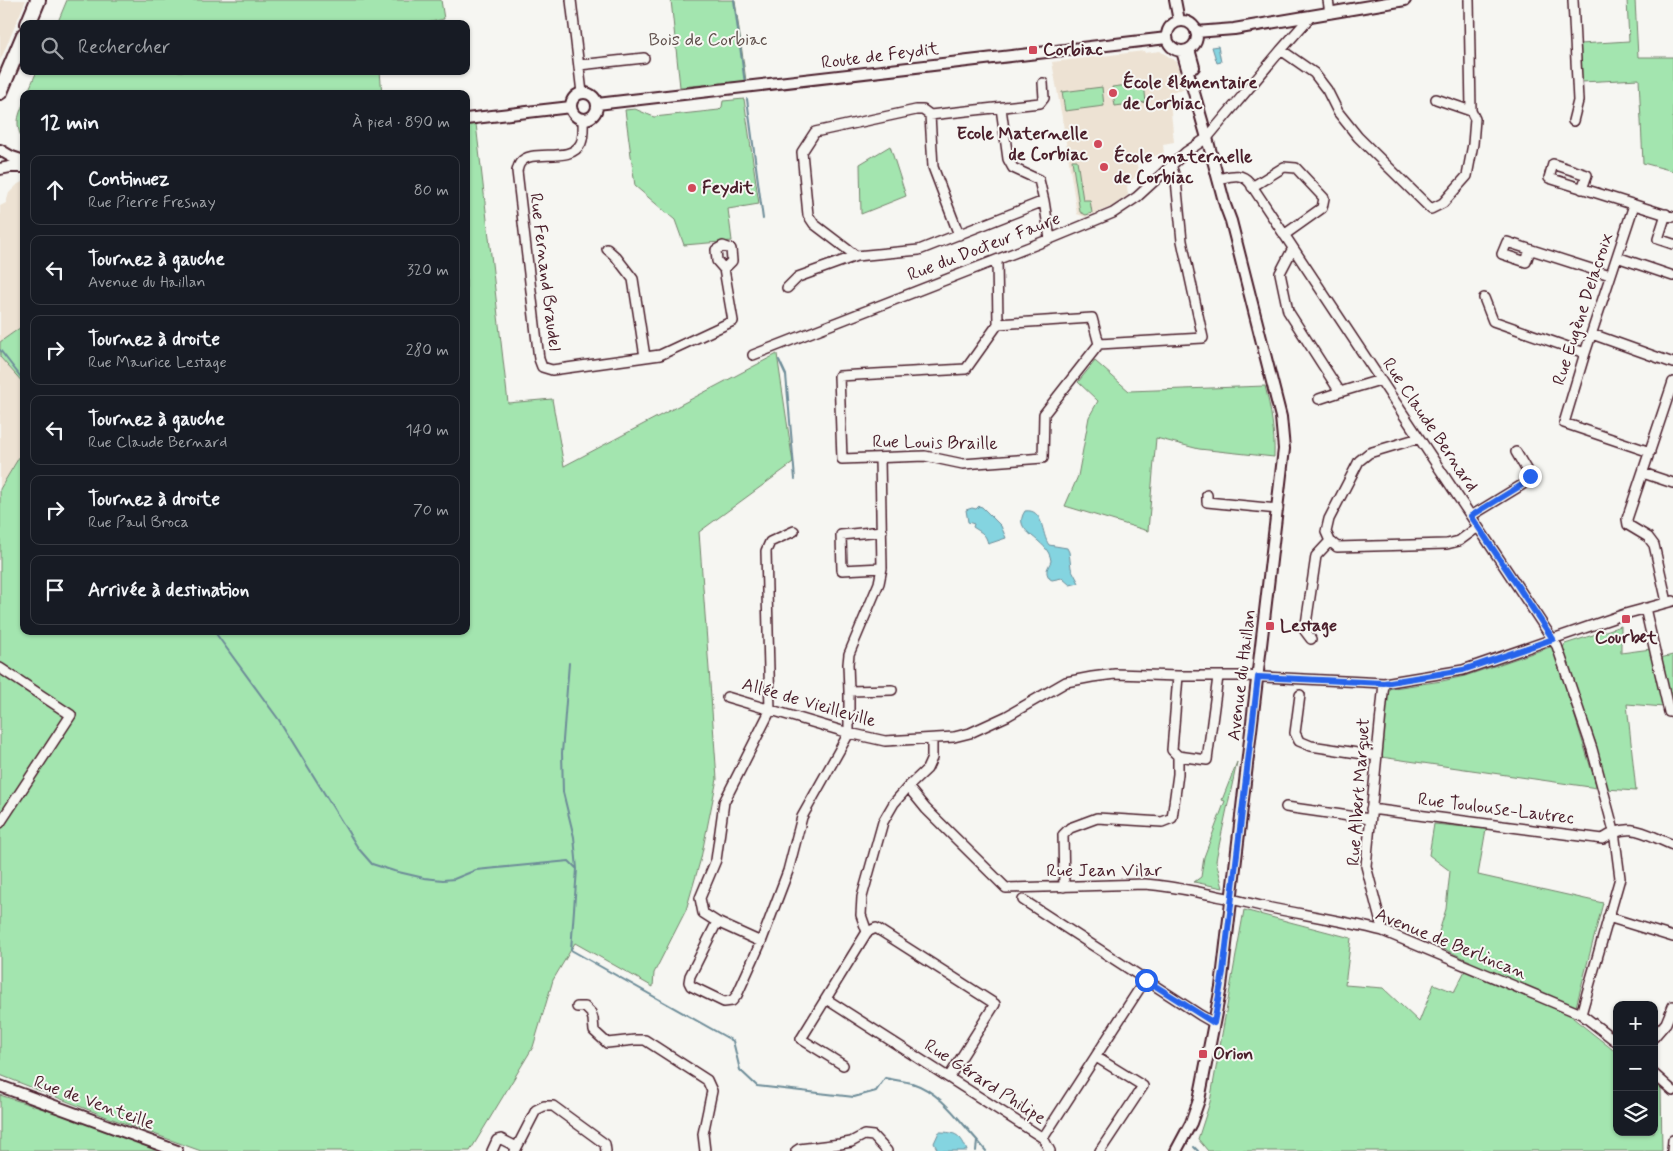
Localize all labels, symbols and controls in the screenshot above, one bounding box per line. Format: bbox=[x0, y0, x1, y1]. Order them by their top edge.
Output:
search box bbox=[20, 20, 470, 75]
park label: Bois de Corbiac bbox=[649, 28, 767, 52]
icon: search bbox=[38, 34, 66, 62]
text: Rechercher bbox=[78, 35, 170, 60]
street label: Route de Feydit bbox=[820, 37, 940, 75]
place label: Corbiac bbox=[1043, 38, 1104, 62]
marker: Corbiac bbox=[1027, 44, 1039, 56]
place label: École élémentaire de Corbiac bbox=[1123, 70, 1258, 116]
marker: École élémentaire de Corbiac bbox=[1107, 87, 1119, 99]
text: 12 min bbox=[40, 109, 99, 137]
text: À pied · 890 m bbox=[352, 112, 450, 133]
place label: Ecole Maternelle de Corbiac bbox=[956, 122, 1089, 167]
marker: Ecole Maternelle de Corbiac bbox=[1092, 138, 1104, 150]
place label: École maternelle de Corbiac bbox=[1114, 144, 1253, 190]
marker: École maternelle de Corbiac bbox=[1098, 161, 1110, 173]
text: Continuez bbox=[88, 167, 169, 192]
icon: ahead bbox=[41, 176, 69, 204]
place label: Feydit bbox=[702, 176, 754, 200]
text: 80 m bbox=[414, 180, 449, 201]
marker: Feydit bbox=[686, 182, 698, 194]
text: Rue Pierre Fresnay bbox=[88, 192, 216, 213]
street label: Rue Fernand Braudel bbox=[523, 192, 567, 352]
street label: Rue du Docteur Faure bbox=[904, 207, 1064, 287]
street label: Rue Eugène Delacroix bbox=[1547, 230, 1619, 388]
text: Tournez à gauche bbox=[88, 247, 225, 272]
icon: left bbox=[41, 256, 69, 284]
text: 320 m bbox=[407, 260, 449, 281]
text: Avenue du Haillan bbox=[88, 272, 205, 293]
text: Tournez à droite bbox=[88, 327, 220, 352]
icon: right bbox=[41, 336, 69, 364]
text: 280 m bbox=[406, 340, 449, 361]
text: Rue Maurice Lestage bbox=[88, 352, 227, 373]
street label: Rue Claude Bernard bbox=[1376, 353, 1484, 497]
text: Tournez à gauche bbox=[88, 407, 225, 432]
icon: left bbox=[41, 416, 69, 444]
text: 140 m bbox=[405, 420, 449, 441]
street label: Rue Louis Braille bbox=[872, 430, 998, 456]
text: Rue Claude Bernard bbox=[88, 432, 227, 453]
route end bbox=[1519, 465, 1542, 488]
text: Tournez à droite bbox=[88, 487, 220, 512]
icon: right bbox=[41, 496, 69, 524]
text: 70 m bbox=[413, 500, 449, 521]
text: Rue Paul Broca bbox=[88, 512, 189, 533]
icon: arrive bbox=[41, 576, 69, 604]
text: Arrivée à destination bbox=[88, 578, 249, 603]
street label: Avenue du Haillan bbox=[1222, 608, 1262, 742]
marker: Courbet bbox=[1620, 613, 1632, 625]
place label: Lestage bbox=[1280, 614, 1337, 638]
marker: Lestage bbox=[1264, 620, 1276, 632]
place label: Courbet bbox=[1595, 626, 1658, 650]
street label: Allée de Vieilleville bbox=[739, 672, 879, 734]
street label: Rue Albert Marquet bbox=[1342, 717, 1376, 867]
street label: Rue Toulouse-Lautrec bbox=[1416, 787, 1576, 831]
street label: Rue Jean Vilar bbox=[1046, 859, 1162, 883]
street label: Avenue de Berlincan bbox=[1372, 903, 1530, 985]
route start bbox=[1135, 969, 1158, 992]
map controls bbox=[1613, 1001, 1658, 1136]
button: + bbox=[1613, 1001, 1658, 1046]
street label: Rue Gérard Philipe bbox=[920, 1034, 1051, 1130]
place label: Orion bbox=[1213, 1042, 1253, 1066]
button: − bbox=[1613, 1046, 1658, 1091]
marker: Orion bbox=[1197, 1048, 1209, 1060]
street label: Rue de Venteille bbox=[30, 1070, 158, 1136]
button: layers bbox=[1613, 1091, 1658, 1136]

